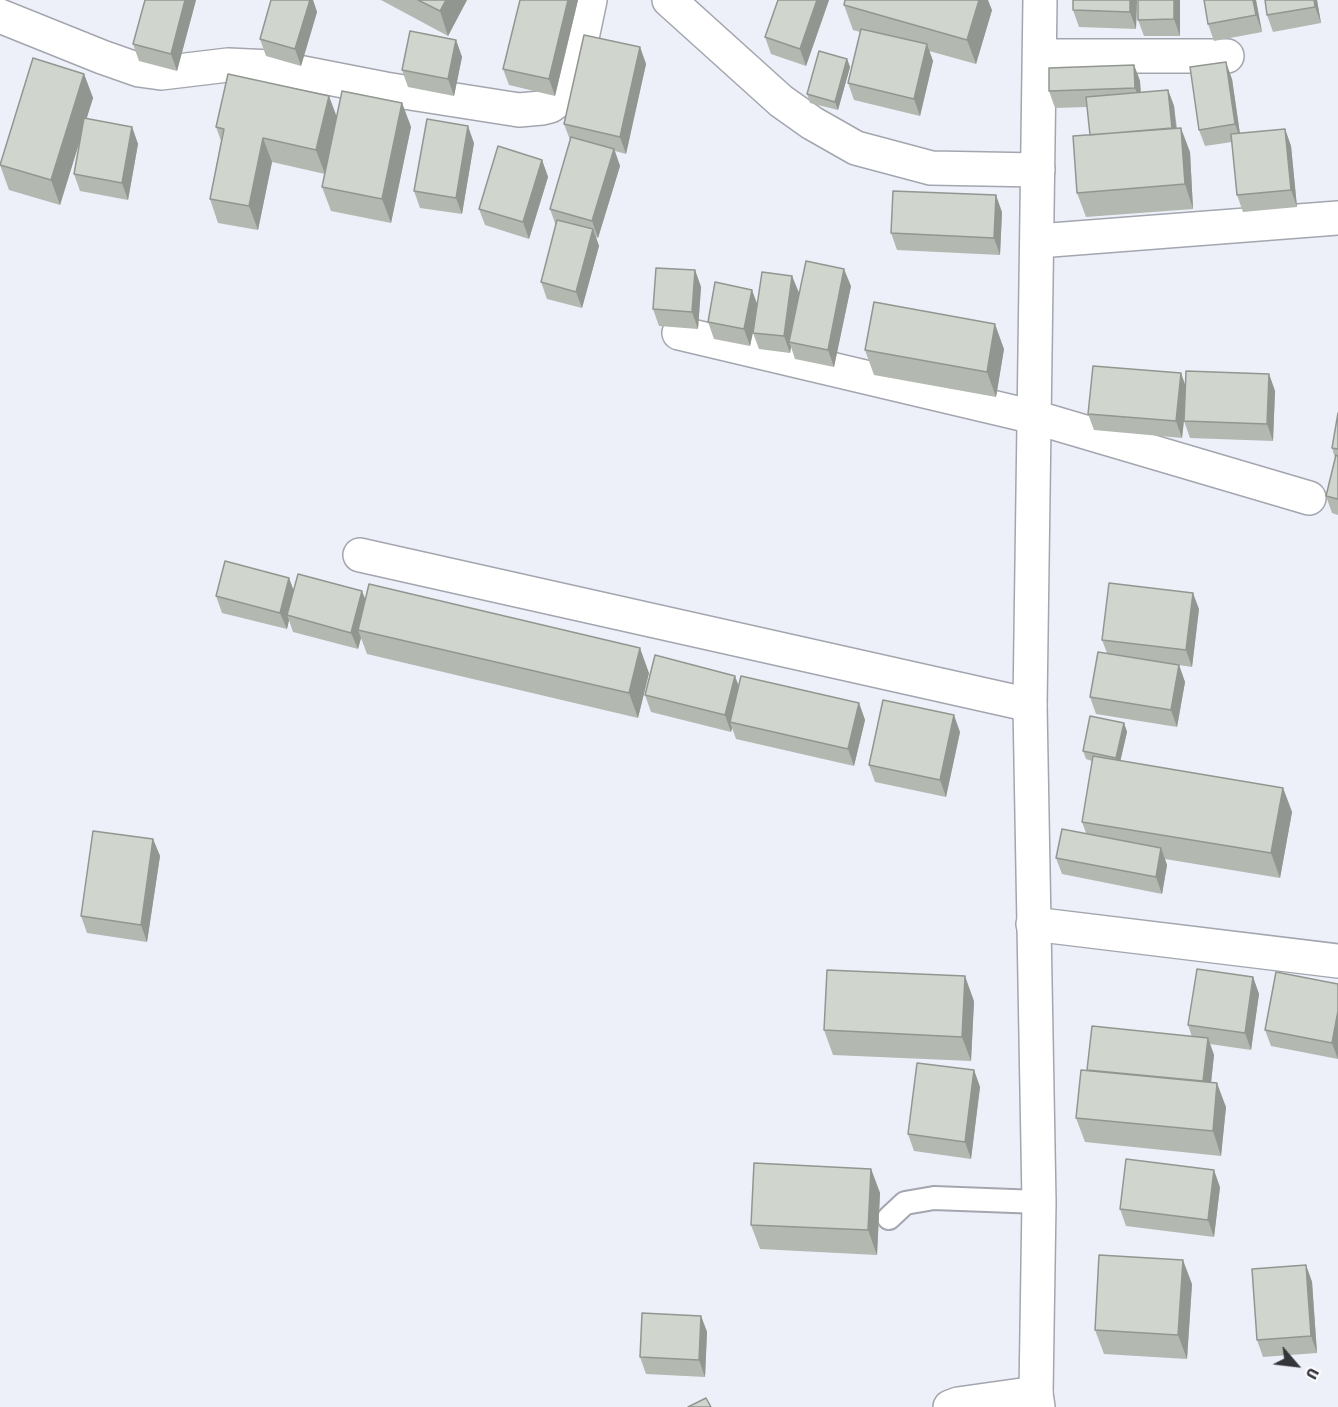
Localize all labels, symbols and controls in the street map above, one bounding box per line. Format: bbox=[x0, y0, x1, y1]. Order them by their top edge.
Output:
north arrow bbox=[1266, 1335, 1326, 1395]
text: U bbox=[1302, 1365, 1323, 1382]

